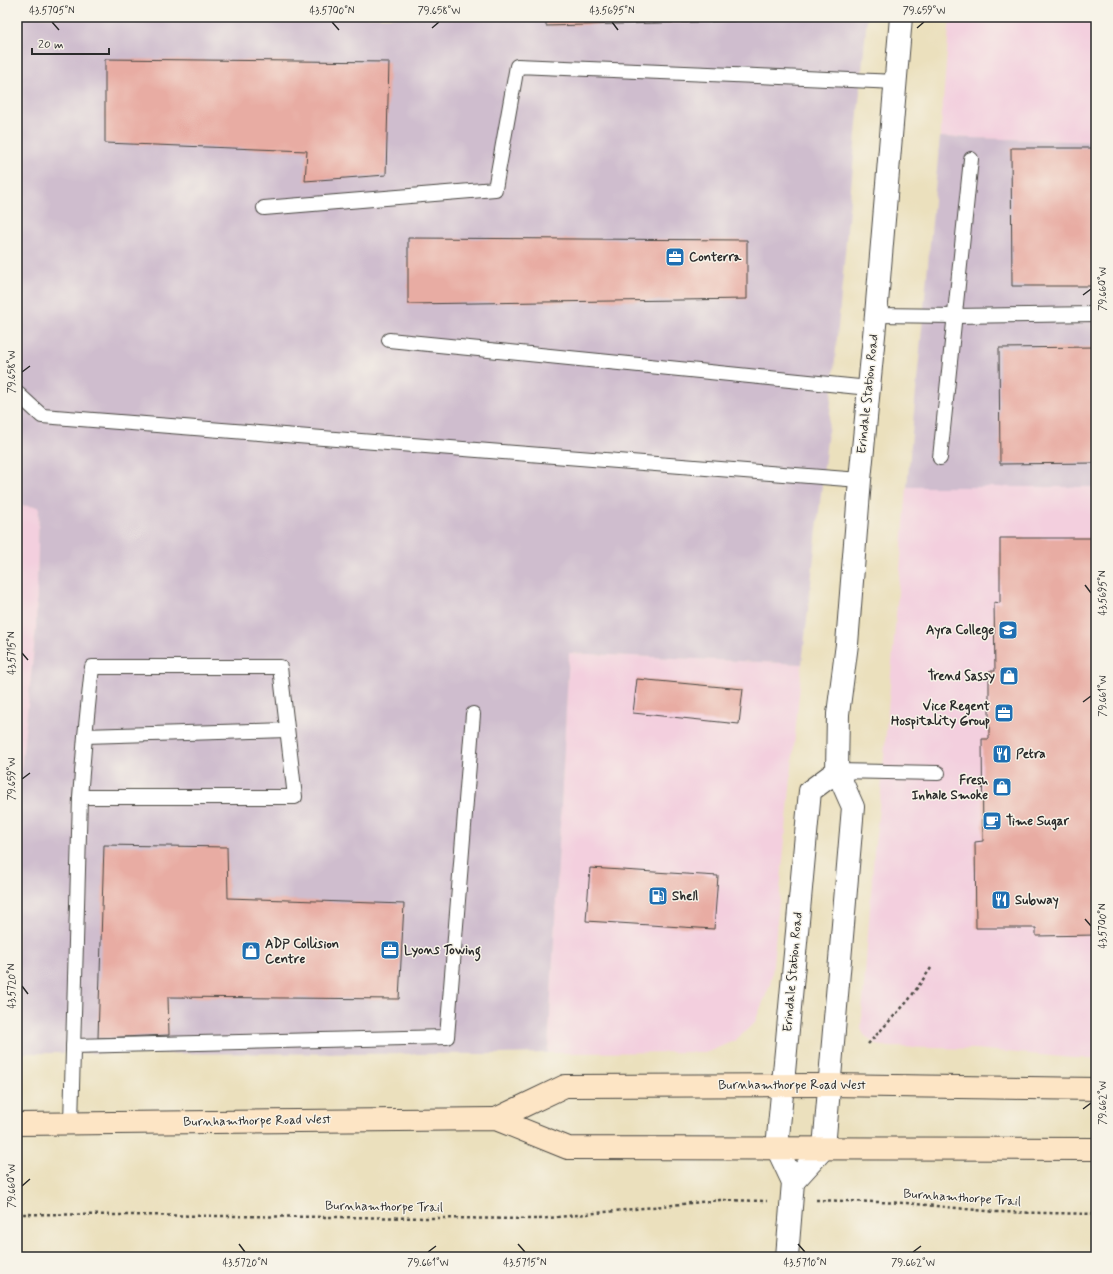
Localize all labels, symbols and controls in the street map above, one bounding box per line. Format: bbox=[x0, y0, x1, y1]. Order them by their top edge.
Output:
text: 43.5705°N bbox=[29, 4, 75, 18]
text: 43.5700°N bbox=[309, 4, 355, 18]
text: 79.658°W bbox=[418, 4, 460, 18]
text: 43.5695°N bbox=[589, 4, 635, 18]
text: 79.659°W bbox=[903, 4, 945, 18]
scale bar bbox=[32, 30, 109, 56]
text: 20 m bbox=[38, 37, 64, 53]
office icon: Conterra bbox=[664, 246, 686, 268]
place label: Conterra bbox=[689, 249, 742, 266]
text: 79.660°W bbox=[1096, 267, 1110, 311]
street label: Erindale Station Road bbox=[853, 333, 883, 455]
text: 79.658°W bbox=[5, 351, 19, 393]
text: 43.5695°N bbox=[1096, 570, 1110, 616]
school or university icon: Ayra College bbox=[997, 619, 1019, 641]
place label: Ayra College bbox=[926, 622, 994, 641]
text: 43.5715°N bbox=[5, 631, 19, 675]
shop icon: Trend Sassy bbox=[998, 665, 1020, 687]
place label: Trend Sassy bbox=[928, 668, 995, 685]
text: 79.661°W bbox=[1096, 675, 1110, 717]
place label: Vice Regent Hospitality Group bbox=[891, 698, 991, 730]
office icon: Vice Regent Hospitality Group bbox=[993, 702, 1015, 724]
restaurant icon: Petra bbox=[991, 743, 1013, 765]
place label: Petra bbox=[1016, 746, 1046, 763]
text: 79.659°W bbox=[5, 758, 19, 800]
place label: Fresh Inhale Smoke bbox=[912, 772, 988, 804]
shop icon: Fresh Inhale Smoke bbox=[991, 776, 1013, 798]
cafe icon: Time Sugar bbox=[981, 810, 1003, 832]
place label: Time Sugar bbox=[1006, 813, 1069, 831]
fuel station icon: Shell bbox=[647, 885, 669, 907]
place label: Shell bbox=[672, 888, 698, 905]
restaurant icon: Subway bbox=[990, 889, 1012, 911]
place label: Subway bbox=[1015, 892, 1059, 909]
text: 43.5700°N bbox=[1096, 903, 1110, 949]
street label: Erindale Station Road bbox=[779, 911, 807, 1033]
place label: ADP Collision Centre bbox=[265, 936, 339, 968]
office icon: Lyons Towing bbox=[379, 939, 401, 961]
shop icon: ADP Collision Centre bbox=[240, 940, 262, 962]
place label: Lyons Towing bbox=[404, 942, 481, 962]
text: 43.5720°N bbox=[5, 963, 19, 1009]
street label: Burnhamthorpe Road West bbox=[718, 1077, 866, 1094]
text: 79.662°W bbox=[1096, 1081, 1110, 1125]
street label: Burnhamthorpe Road West bbox=[183, 1111, 331, 1131]
text: 79.660°W bbox=[5, 1164, 19, 1208]
street label: Burnhamthorpe Trail bbox=[903, 1185, 1021, 1211]
street label: Burnhamthorpe Trail bbox=[325, 1197, 443, 1217]
text: 43.5720°N bbox=[222, 1256, 268, 1270]
text: 79.661°W bbox=[407, 1256, 449, 1270]
text: 43.5715°N bbox=[503, 1256, 547, 1270]
text: 43.5710°N bbox=[784, 1256, 827, 1270]
text: 79.662°W bbox=[891, 1256, 935, 1270]

